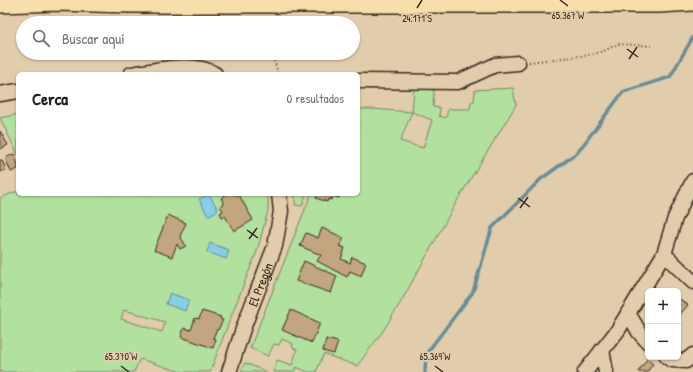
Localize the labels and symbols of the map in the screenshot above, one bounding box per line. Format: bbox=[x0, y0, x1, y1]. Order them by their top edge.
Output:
text: 65.367°W bbox=[552, 9, 585, 22]
text: 24.171°S bbox=[402, 12, 432, 25]
street label: El Pregón bbox=[243, 260, 277, 309]
text: 65.370°W bbox=[105, 350, 138, 363]
text: 65.369°W bbox=[420, 350, 451, 363]

